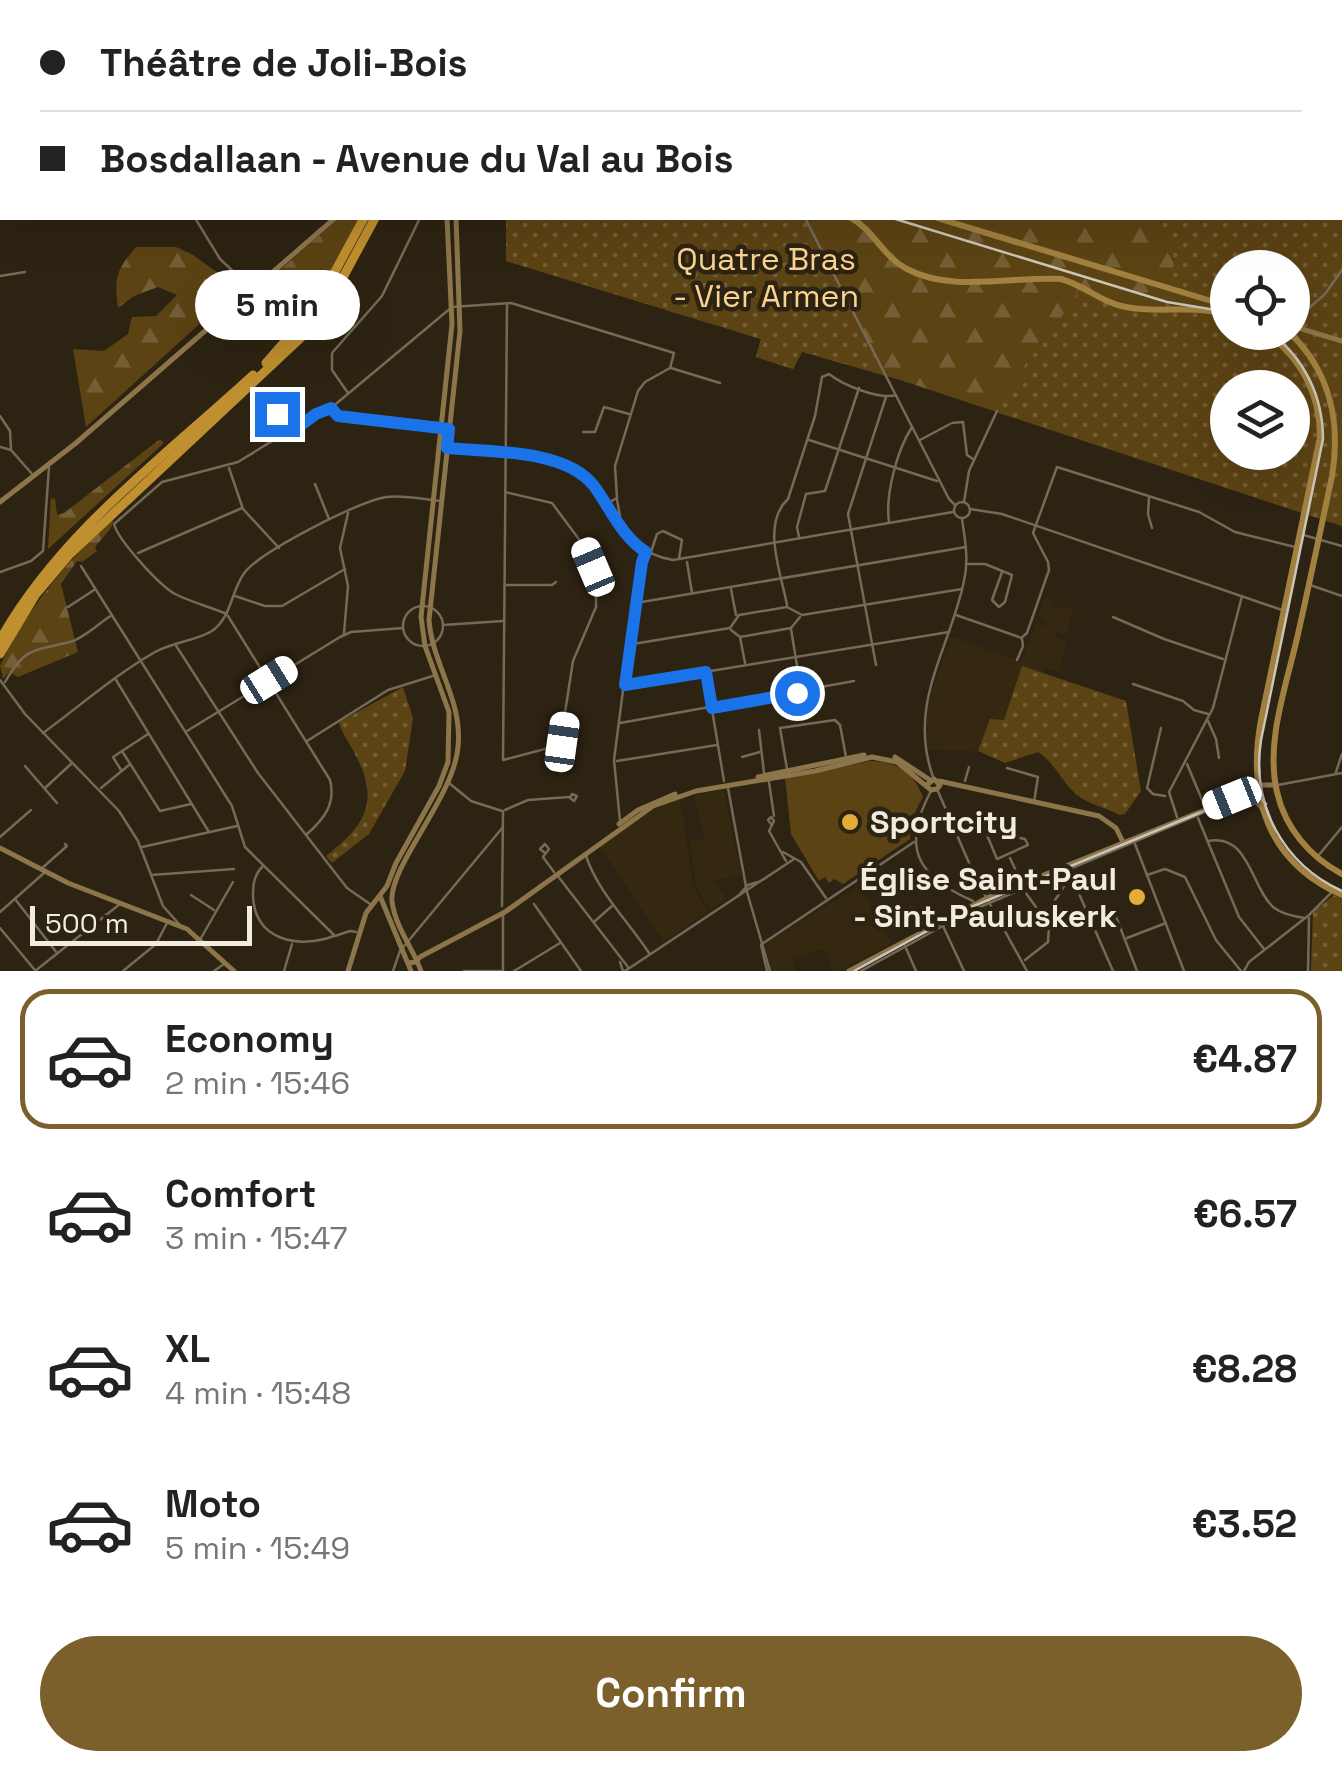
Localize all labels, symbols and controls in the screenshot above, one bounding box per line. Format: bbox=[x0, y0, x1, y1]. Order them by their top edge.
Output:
text: Théâtre de Joli-Bois bbox=[100, 39, 468, 87]
text: Bosdallaan - Avenue du Val au Bois bbox=[100, 135, 733, 183]
park label: Quatre Bras - Vier Armen bbox=[673, 239, 859, 316]
map controls bbox=[1210, 250, 1310, 470]
button: locate bbox=[1210, 250, 1310, 350]
callout: 5 min bbox=[194, 269, 360, 339]
text: 5 min bbox=[236, 285, 319, 325]
button: layers bbox=[1210, 370, 1310, 470]
route end bbox=[255, 392, 300, 437]
car bbox=[567, 534, 619, 600]
car bbox=[236, 651, 302, 709]
route start bbox=[775, 671, 820, 716]
car bbox=[543, 710, 581, 774]
car bbox=[1199, 773, 1265, 823]
place label: Sportcity bbox=[870, 802, 1018, 842]
marker: Sportcity bbox=[839, 811, 861, 833]
place label: Église Saint-Paul - Sint-Pauluskerk bbox=[853, 859, 1117, 936]
marker: Église Saint-Paul - Sint-Pauluskerk bbox=[1126, 886, 1148, 908]
scale bar bbox=[30, 901, 252, 946]
text: 500 m bbox=[45, 905, 129, 941]
icon: car bbox=[45, 1014, 135, 1104]
text: Economy bbox=[165, 1015, 334, 1063]
text: €4.87 bbox=[1192, 1035, 1297, 1083]
text: 2 min · 15:46 bbox=[165, 1063, 350, 1103]
icon: car bbox=[45, 1169, 135, 1259]
text: Comfort bbox=[165, 1170, 316, 1218]
text: €6.57 bbox=[1193, 1190, 1297, 1238]
text: 3 min · 15:47 bbox=[165, 1218, 348, 1258]
icon: car bbox=[45, 1324, 135, 1414]
text: XL bbox=[165, 1325, 210, 1373]
text: €8.28 bbox=[1192, 1345, 1297, 1393]
text: 4 min · 15:48 bbox=[165, 1373, 351, 1413]
icon: car bbox=[45, 1479, 135, 1569]
text: Moto bbox=[165, 1480, 261, 1528]
text: €3.52 bbox=[1192, 1500, 1297, 1548]
text: 5 min · 15:49 bbox=[165, 1528, 350, 1568]
button: Confirm bbox=[40, 1636, 1302, 1751]

